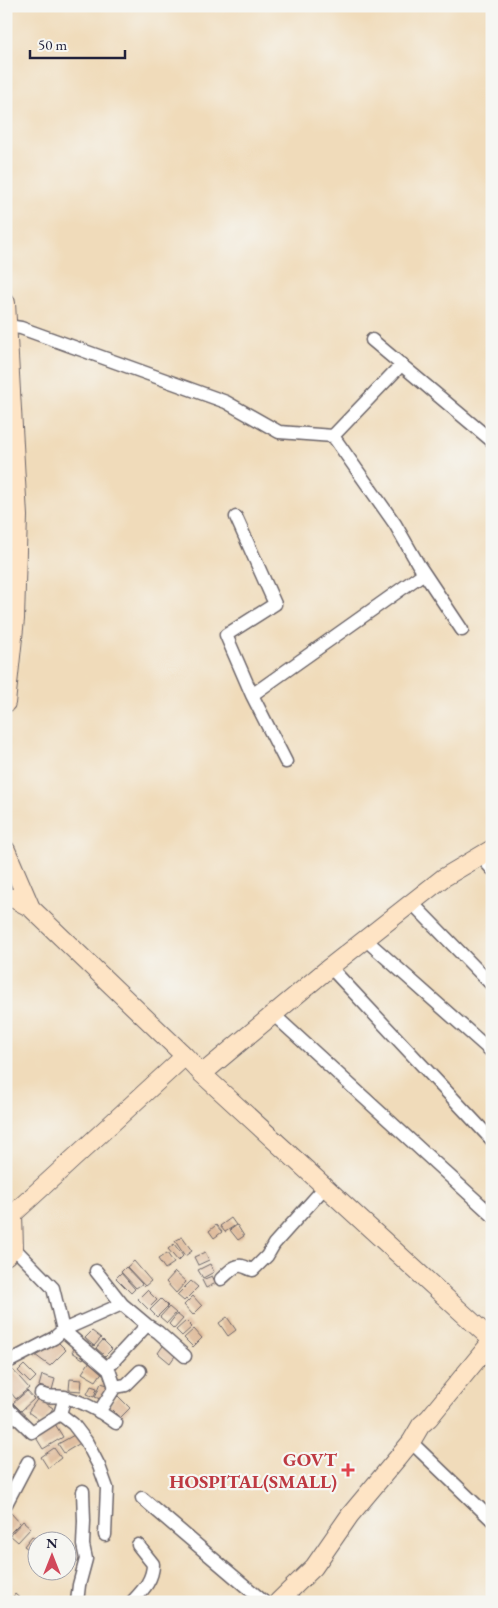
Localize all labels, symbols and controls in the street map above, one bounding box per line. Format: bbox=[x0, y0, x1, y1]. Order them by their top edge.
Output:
scale bar bbox=[30, 28, 125, 60]
text: 50 m bbox=[38, 35, 67, 54]
place label: GOVT HOSPITAL(SMALL) bbox=[169, 1447, 338, 1494]
marker: GOVT HOSPITAL(SMALL) bbox=[341, 1463, 355, 1477]
north arrow bbox=[28, 1530, 78, 1580]
text: N bbox=[46, 1534, 58, 1552]

